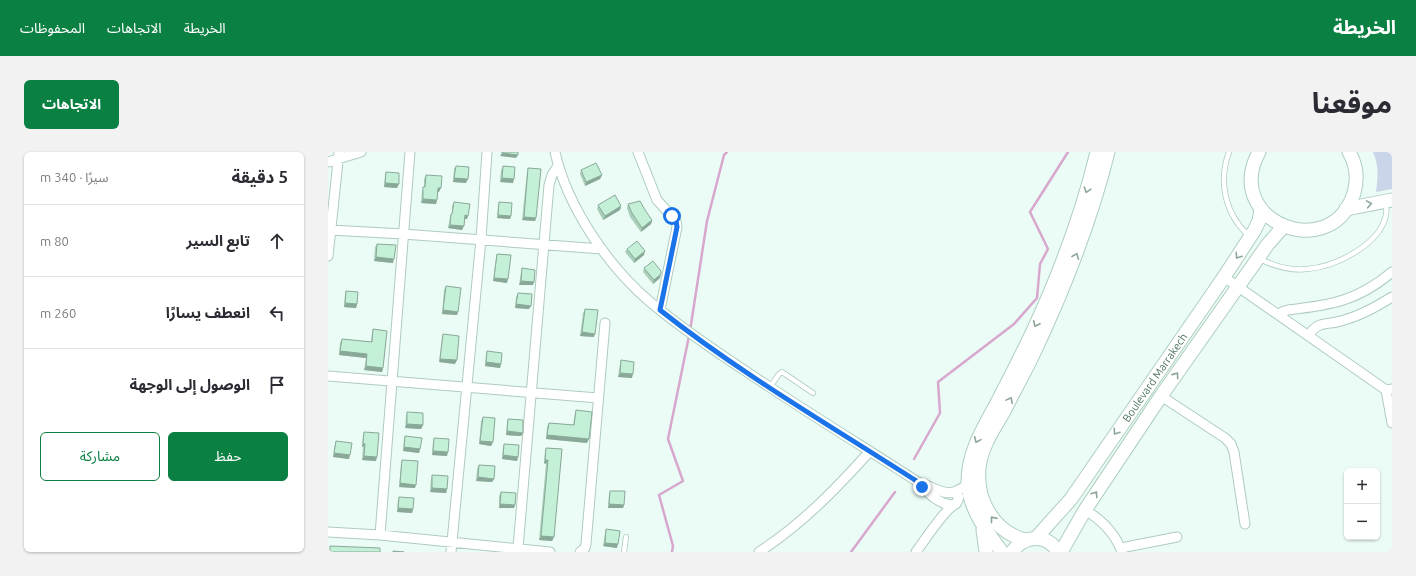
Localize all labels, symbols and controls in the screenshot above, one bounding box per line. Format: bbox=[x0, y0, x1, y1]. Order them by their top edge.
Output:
text: الخريطة bbox=[1333, 16, 1396, 38]
text: المحفوظات bbox=[20, 20, 85, 36]
text: الاتجاهات bbox=[107, 20, 162, 36]
text: الخريطة bbox=[184, 20, 226, 36]
button: الاتجاهات bbox=[24, 80, 119, 129]
text: موقعنا bbox=[1312, 87, 1392, 118]
text: 5 دقيقة bbox=[232, 167, 288, 186]
text: سيرًا · 340 m bbox=[40, 170, 108, 184]
one-way arrow bbox=[1083, 186, 1092, 193]
one-way arrow bbox=[1366, 201, 1372, 209]
route start bbox=[663, 207, 681, 225]
icon: ahead bbox=[266, 230, 288, 252]
text: تابع السير bbox=[186, 232, 250, 249]
text: 80 m bbox=[40, 234, 69, 248]
one-way arrow bbox=[1235, 251, 1242, 258]
one-way arrow bbox=[1071, 253, 1079, 260]
icon: left bbox=[266, 302, 288, 324]
text: انعطف يسارًا bbox=[166, 304, 250, 321]
text: 260 m bbox=[40, 306, 76, 320]
one-way arrow bbox=[1033, 320, 1041, 328]
street label: Boulevard Marrakech bbox=[1120, 331, 1189, 424]
one-way arrow bbox=[1171, 373, 1178, 380]
icon: arrive bbox=[266, 374, 288, 396]
text: الوصول إلى الوجهة bbox=[130, 376, 250, 393]
one-way arrow bbox=[1005, 397, 1012, 404]
one-way arrow bbox=[1113, 428, 1121, 435]
button: مشاركة bbox=[40, 432, 160, 481]
button: حفظ bbox=[168, 432, 288, 481]
one-way arrow bbox=[974, 436, 982, 443]
map controls bbox=[1344, 468, 1380, 540]
button: + bbox=[1344, 468, 1380, 504]
route end bbox=[913, 478, 931, 496]
one-way arrow bbox=[1090, 492, 1097, 499]
button: − bbox=[1344, 504, 1380, 540]
one-way arrow bbox=[991, 517, 998, 524]

